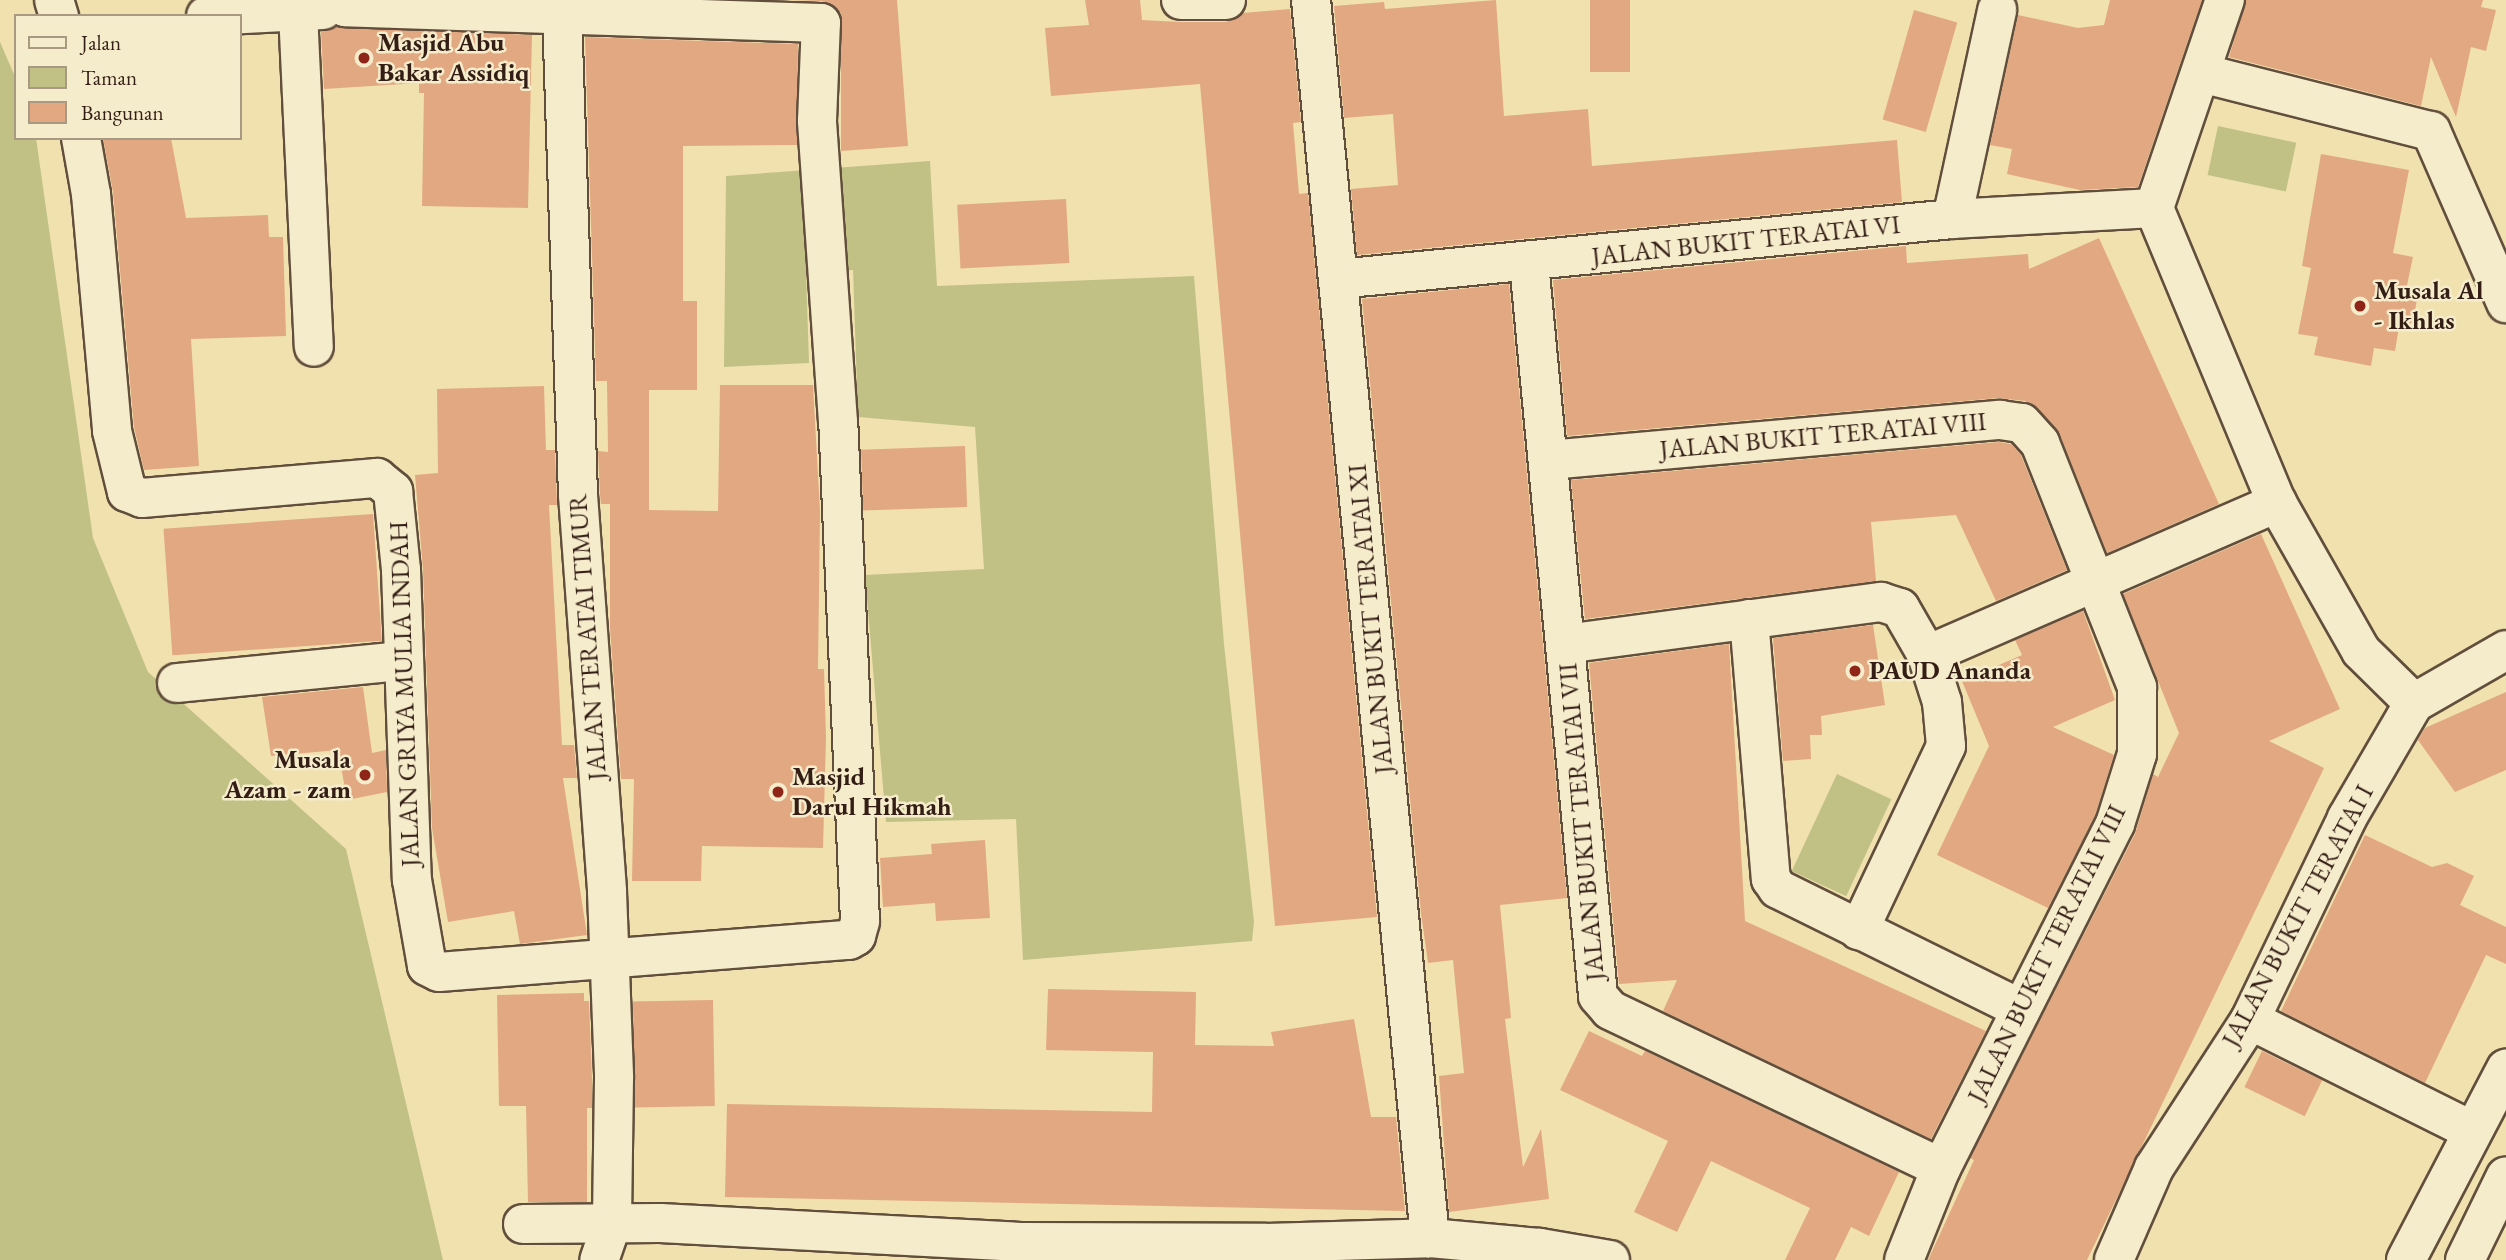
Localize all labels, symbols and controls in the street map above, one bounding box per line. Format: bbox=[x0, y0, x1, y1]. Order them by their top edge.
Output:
legend bbox=[14, 14, 242, 140]
place label: Masjid Abu Bakar Assidiq bbox=[378, 27, 529, 88]
text: Jalan bbox=[81, 29, 121, 56]
marker: Masjid Abu Bakar Assidiq bbox=[356, 50, 372, 66]
text: Taman bbox=[81, 64, 137, 91]
text: Bangunan bbox=[81, 99, 164, 126]
street label: JALAN BUKIT TERATAI VI bbox=[1590, 209, 1902, 273]
place label: Musala Al - Ikhlas bbox=[2374, 275, 2483, 336]
marker: Musala Al - Ikhlas bbox=[2352, 298, 2368, 314]
street label: JALAN BUKIT TERATAI VIII bbox=[1658, 406, 1988, 466]
street label: JALAN BUKIT TERATAI XI bbox=[1342, 463, 1400, 775]
street label: JALAN TERATAI TIMUR bbox=[562, 492, 614, 782]
street label: JALAN GRIYA MULIA INDAH bbox=[383, 520, 427, 868]
place label: PAUD Ananda bbox=[1869, 655, 2031, 687]
street label: JALAN BUKIT TERATAI VII bbox=[1553, 662, 1611, 982]
marker: PAUD Ananda bbox=[1847, 663, 1863, 679]
place label: Musala Azam - zam bbox=[224, 744, 351, 806]
place label: Masjid Darul Hikmah bbox=[792, 761, 952, 822]
marker: Musala Azam - zam bbox=[357, 767, 373, 783]
street label: JALAN BUKIT TERATAI I bbox=[2216, 779, 2380, 1053]
marker: Masjid Darul Hikmah bbox=[770, 784, 786, 800]
street label: JALAN BUKIT TERATAI VIII bbox=[1961, 800, 2133, 1108]

